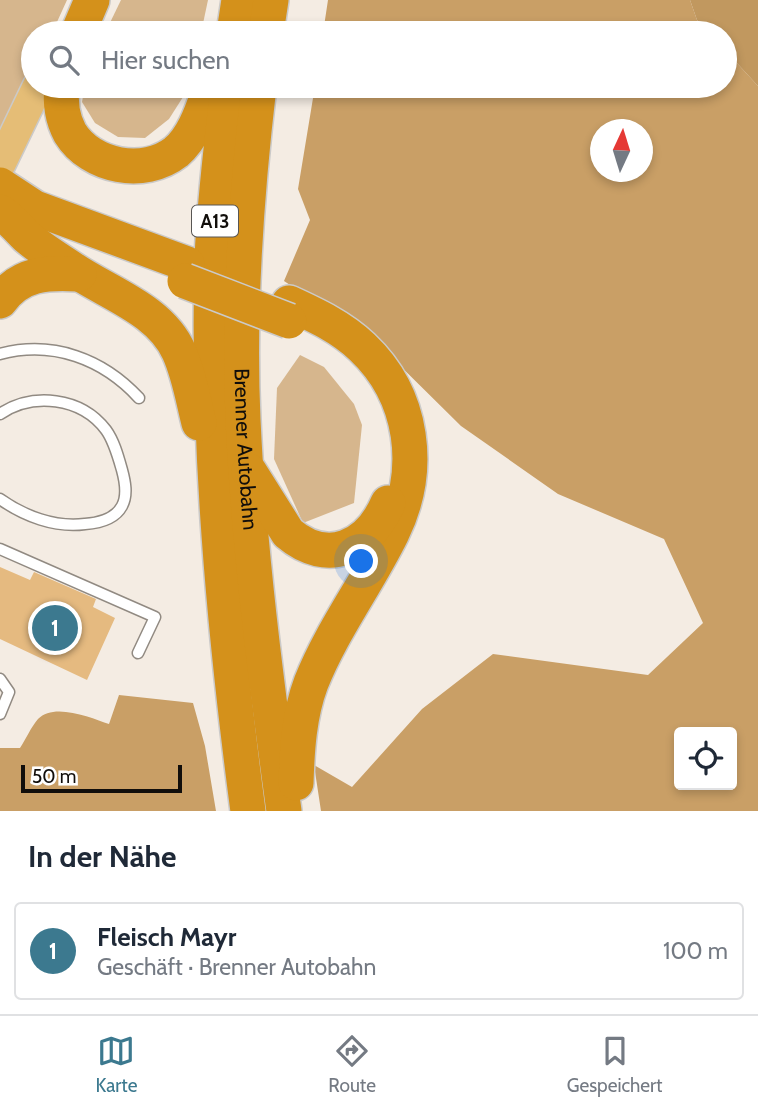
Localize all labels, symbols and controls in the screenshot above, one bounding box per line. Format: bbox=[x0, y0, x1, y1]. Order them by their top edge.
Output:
search box bbox=[21, 21, 737, 98]
icon: search bbox=[45, 41, 83, 79]
text: Hier suchen bbox=[101, 44, 230, 76]
north arrow bbox=[590, 119, 653, 182]
road number: A13 bbox=[192, 206, 238, 236]
street label: Brenner Autobahn bbox=[230, 368, 263, 531]
your location bbox=[344, 544, 378, 578]
pin: 1 bbox=[32, 602, 78, 654]
map controls bbox=[674, 727, 737, 790]
button: locate bbox=[674, 727, 737, 790]
scale bar bbox=[21, 762, 182, 794]
text: 50 m bbox=[32, 765, 76, 788]
text: In der Nähe bbox=[28, 838, 177, 875]
text: Fleisch Mayr bbox=[97, 921, 236, 953]
text: 1 bbox=[49, 937, 57, 965]
text: 100 m bbox=[663, 937, 728, 965]
text: Geschäft · Brenner Autobahn bbox=[97, 953, 376, 981]
tab: Karte bbox=[95, 1032, 137, 1097]
tab: Route bbox=[328, 1032, 376, 1097]
tab: Gespeichert bbox=[567, 1032, 663, 1097]

